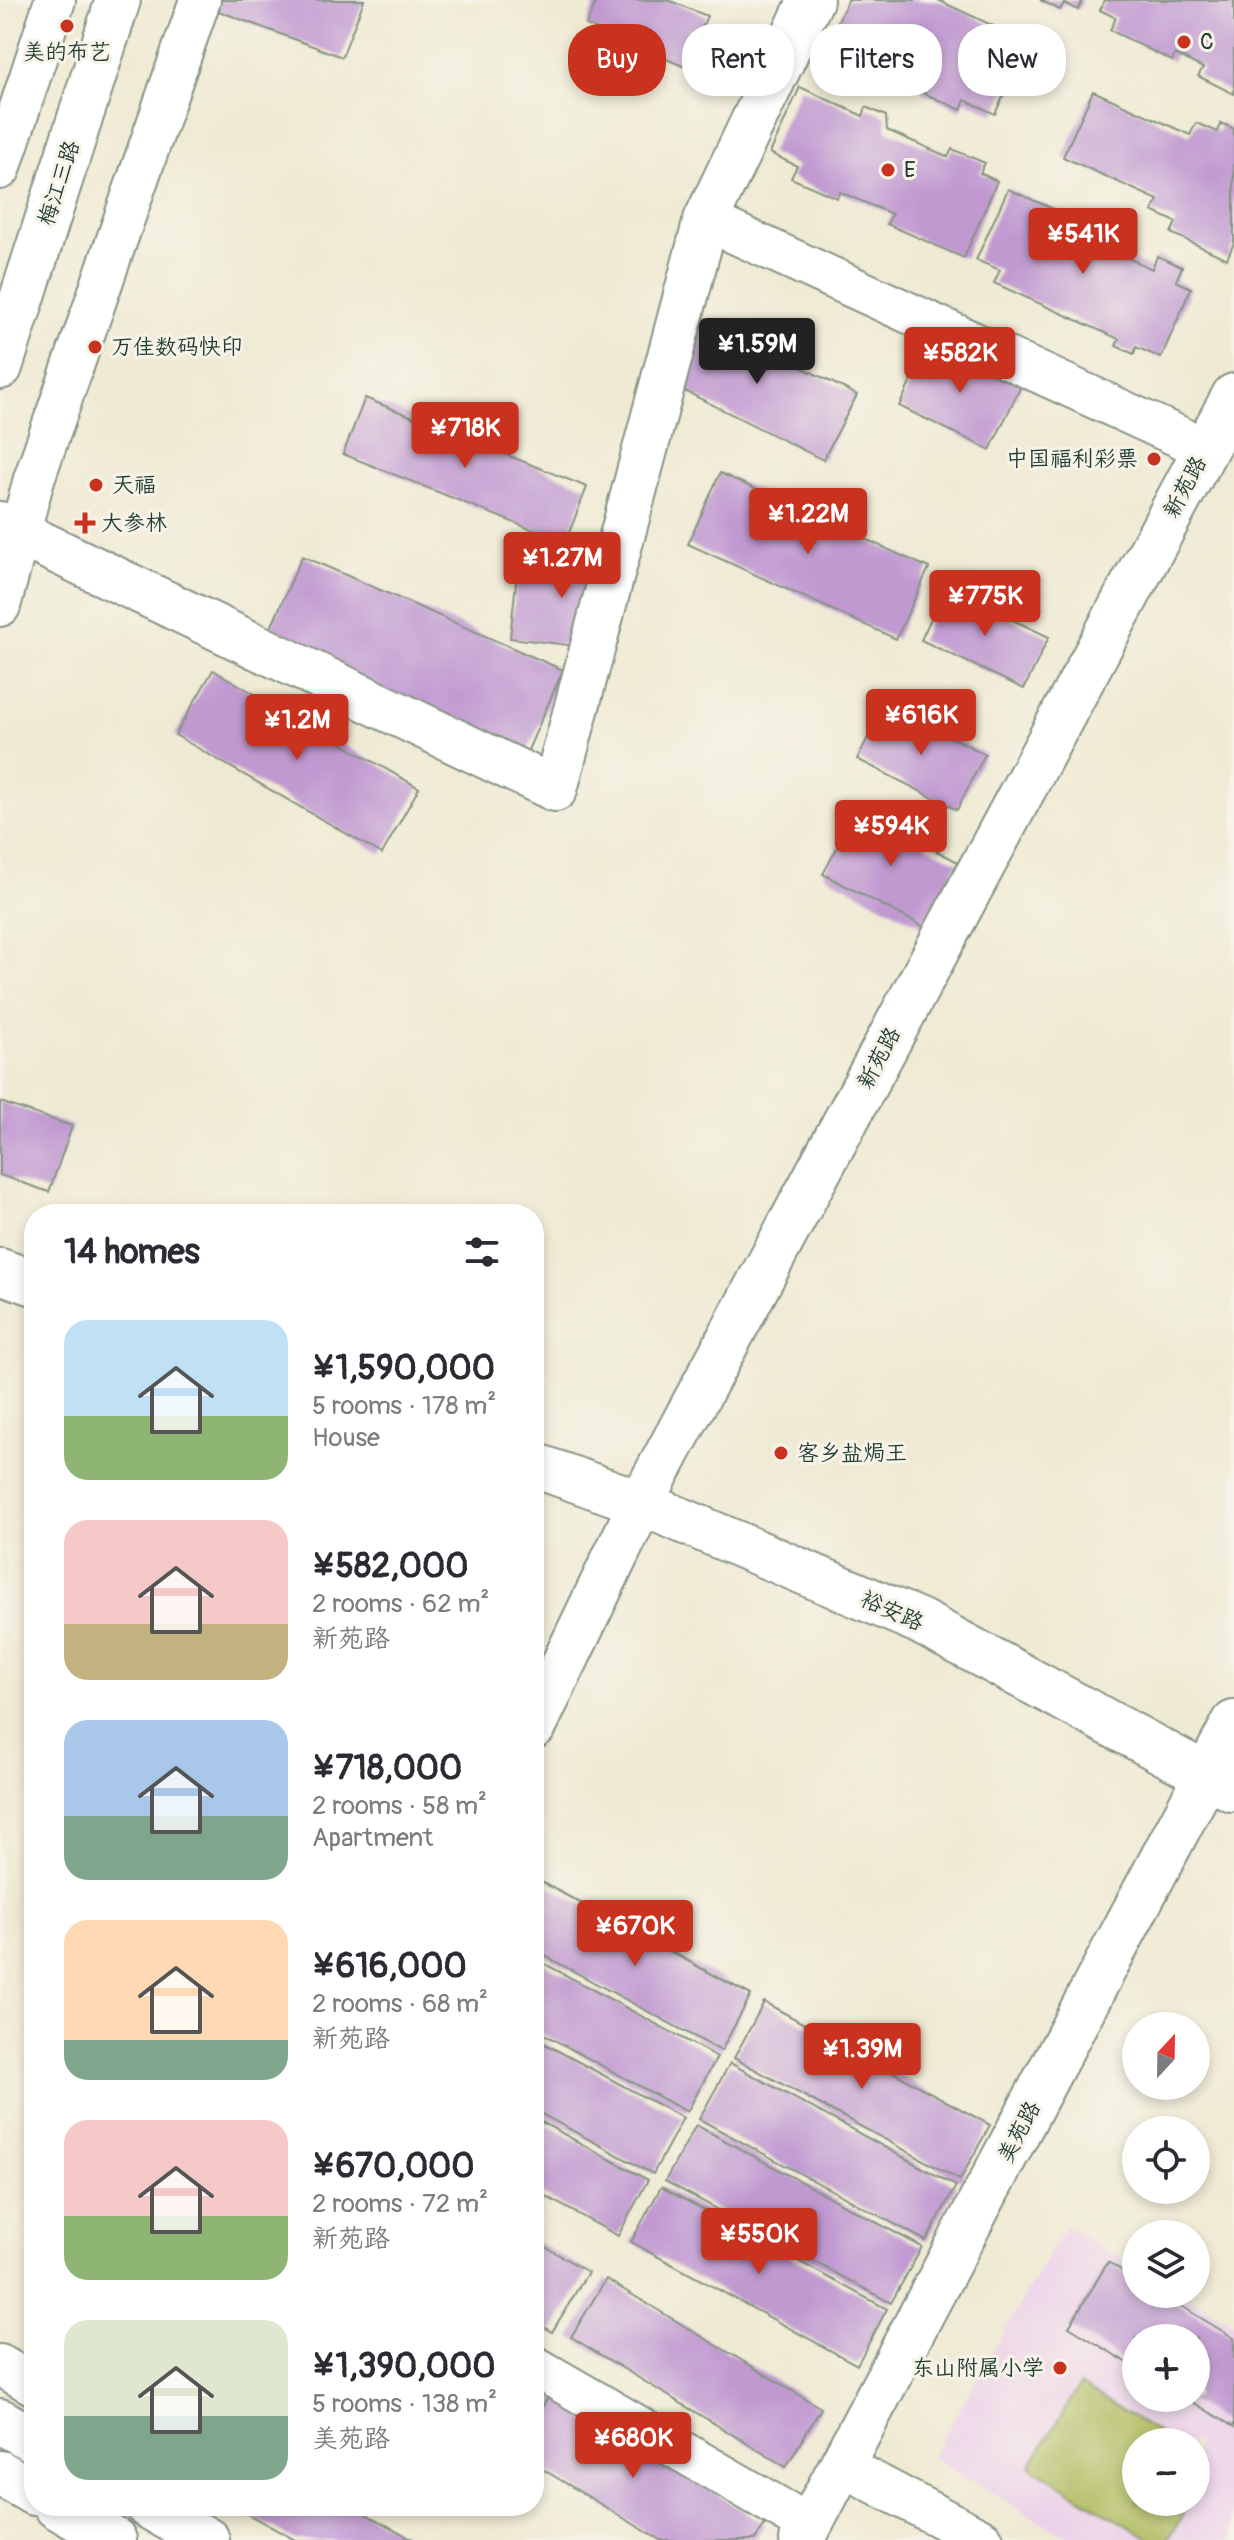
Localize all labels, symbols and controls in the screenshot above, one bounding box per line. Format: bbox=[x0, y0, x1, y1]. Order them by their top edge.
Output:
marker: 美的布艺 bbox=[58, 17, 76, 35]
chip: Buy bbox=[568, 24, 666, 96]
chip: Rent bbox=[682, 24, 794, 96]
chip: Filters bbox=[810, 24, 942, 96]
chip: New bbox=[958, 24, 1066, 96]
place label: C bbox=[1200, 28, 1214, 56]
marker: C bbox=[1175, 33, 1193, 51]
place label: 美的布艺 bbox=[23, 38, 111, 66]
street label: 梅江三路 bbox=[32, 137, 86, 229]
place label: E bbox=[904, 156, 915, 184]
marker: E bbox=[879, 161, 897, 179]
pin: ¥541K bbox=[1027, 208, 1139, 276]
text: ¥541K bbox=[1046, 218, 1120, 250]
pin: ¥1.59M bbox=[692, 318, 822, 386]
pin: ¥582K bbox=[904, 327, 1016, 395]
text: ¥1.59M bbox=[717, 328, 797, 360]
place label: 万佳数码快印 bbox=[111, 333, 243, 361]
text: ¥582K bbox=[922, 337, 998, 369]
marker: 万佳数码快印 bbox=[86, 338, 104, 356]
pin: ¥718K bbox=[409, 402, 521, 470]
text: ¥718K bbox=[430, 412, 500, 444]
place label: 中国福利彩票 bbox=[1006, 445, 1138, 473]
marker: 中国福利彩票 bbox=[1145, 450, 1163, 468]
street label: 新苑路 bbox=[1157, 451, 1213, 523]
place label: 天福 bbox=[112, 471, 156, 499]
marker: 天福 bbox=[87, 476, 105, 494]
pin: ¥1.22M bbox=[743, 488, 873, 556]
text: ¥1.22M bbox=[767, 498, 849, 530]
place label: 大参林 bbox=[101, 509, 167, 537]
marker: 大参林 bbox=[76, 514, 94, 532]
pin: ¥1.27M bbox=[497, 532, 627, 600]
text: ¥1.27M bbox=[522, 542, 602, 574]
pin: ¥775K bbox=[929, 570, 1041, 638]
text: ¥775K bbox=[947, 580, 1023, 612]
pin: ¥616K bbox=[865, 689, 977, 757]
pin: ¥1.2M bbox=[241, 694, 353, 762]
text: ¥616K bbox=[884, 699, 958, 731]
text: ¥1.2M bbox=[263, 704, 331, 736]
pin: ¥594K bbox=[835, 800, 947, 868]
text: ¥594K bbox=[853, 810, 929, 842]
street label: 新苑路 bbox=[851, 1022, 907, 1094]
icon: filters bbox=[460, 1230, 504, 1274]
text: 14 homes bbox=[64, 1231, 200, 1274]
text: ¥1,590,000 bbox=[312, 1347, 495, 1390]
icon: home bbox=[128, 1352, 224, 1448]
text: 5 rooms · 178 m² bbox=[312, 1390, 496, 1422]
text: House bbox=[312, 1422, 380, 1454]
place label: 客乡盐焗王 bbox=[797, 1439, 907, 1467]
marker: 客乡盐焗王 bbox=[772, 1444, 790, 1462]
text: ¥582,000 bbox=[312, 1545, 468, 1588]
icon: home bbox=[128, 1552, 224, 1648]
street label: 裕安路 bbox=[856, 1585, 928, 1637]
text: 2 rooms · 62 m² bbox=[312, 1588, 489, 1620]
text: 新苑路 bbox=[312, 1623, 390, 1655]
text: ¥718,000 bbox=[312, 1747, 462, 1790]
icon: home bbox=[128, 1752, 224, 1848]
text: 2 rooms · 58 m² bbox=[312, 1790, 487, 1822]
text: Apartment bbox=[312, 1822, 433, 1854]
pin: ¥670K bbox=[579, 1900, 691, 1968]
text: ¥670K bbox=[595, 1910, 675, 1942]
text: ¥616,000 bbox=[312, 1945, 467, 1988]
icon: home bbox=[128, 1952, 224, 2048]
text: 2 rooms · 68 m² bbox=[312, 1988, 488, 2020]
north arrow bbox=[1122, 2012, 1210, 2100]
map controls bbox=[1122, 2012, 1210, 2516]
text: 新苑路 bbox=[312, 2023, 390, 2055]
pin: ¥1.39M bbox=[797, 2023, 927, 2091]
text: ¥1.39M bbox=[822, 2033, 902, 2065]
street label: 美苑路 bbox=[991, 2096, 1047, 2168]
button: locate bbox=[1122, 2116, 1210, 2204]
text: ¥670,000 bbox=[312, 2145, 475, 2188]
icon: home bbox=[128, 2152, 224, 2248]
text: 2 rooms · 72 m² bbox=[312, 2188, 488, 2220]
pin: ¥550K bbox=[703, 2208, 815, 2276]
text: ¥550K bbox=[719, 2218, 799, 2250]
button: layers bbox=[1122, 2220, 1210, 2308]
text: 新苑路 bbox=[312, 2223, 390, 2255]
button: + bbox=[1122, 2324, 1210, 2412]
text: ¥1,390,000 bbox=[312, 2345, 496, 2388]
icon: home bbox=[128, 2352, 224, 2448]
place label: 东山附属小学 bbox=[912, 2354, 1044, 2382]
marker: 东山附属小学 bbox=[1051, 2359, 1069, 2377]
text: 5 rooms · 138 m² bbox=[312, 2388, 497, 2420]
pin: ¥680K bbox=[577, 2412, 689, 2480]
text: ¥680K bbox=[593, 2422, 673, 2454]
text: 美苑路 bbox=[312, 2423, 390, 2455]
button: − bbox=[1122, 2428, 1210, 2516]

